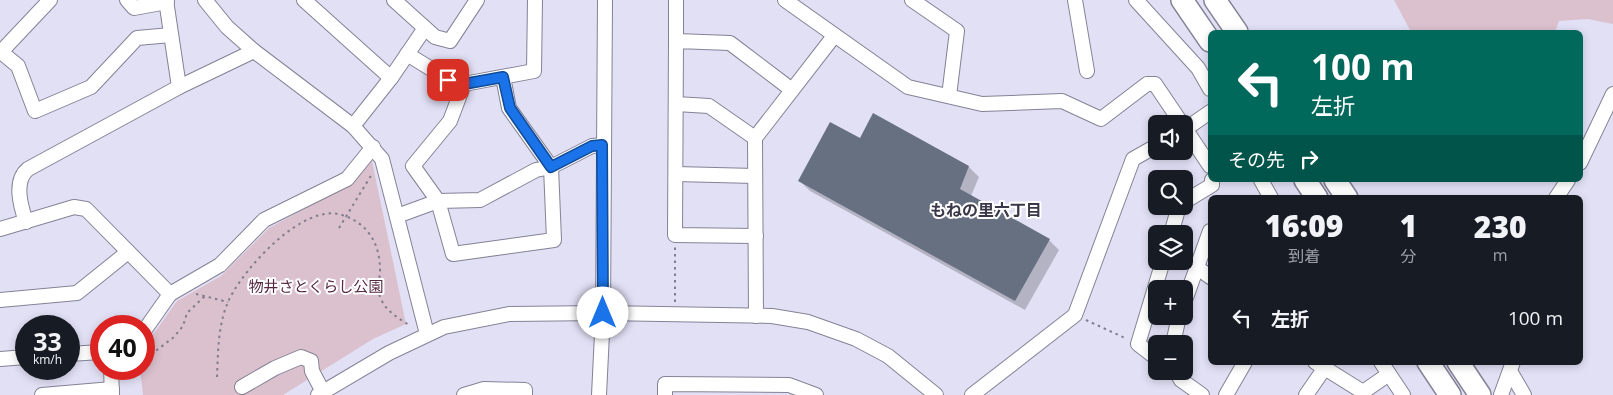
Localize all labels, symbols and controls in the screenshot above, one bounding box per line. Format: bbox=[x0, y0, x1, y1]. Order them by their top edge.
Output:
text: 100 m bbox=[1311, 43, 1415, 90]
icon: left bbox=[1228, 50, 1293, 115]
pin bbox=[427, 59, 469, 101]
icon: arrive bbox=[434, 66, 462, 94]
text: 左折 bbox=[1311, 90, 1355, 120]
map controls bbox=[1148, 115, 1193, 380]
button: sound bbox=[1148, 115, 1193, 160]
icon: right bbox=[1295, 145, 1323, 173]
text: その先 bbox=[1228, 147, 1285, 173]
button: search bbox=[1148, 170, 1193, 215]
district label: もねの里六丁目 bbox=[930, 199, 1042, 221]
text: 16:09 bbox=[1264, 205, 1343, 246]
text: 1 bbox=[1400, 205, 1417, 246]
text: 230 bbox=[1474, 206, 1527, 247]
button: layers bbox=[1148, 225, 1193, 270]
text: m bbox=[1493, 244, 1508, 266]
text: 到着 bbox=[1288, 245, 1320, 267]
text: 分 bbox=[1401, 245, 1417, 267]
park label: 物井さとくらし公園 bbox=[249, 276, 383, 296]
button: + bbox=[1148, 280, 1193, 325]
position arrow bbox=[576, 286, 628, 338]
icon: left bbox=[1228, 304, 1256, 332]
text: 100 m bbox=[1508, 305, 1563, 331]
text: 左折 bbox=[1271, 306, 1309, 332]
speed limit sign: 40 bbox=[90, 315, 155, 380]
text: 33 bbox=[33, 324, 62, 358]
button: − bbox=[1148, 335, 1193, 380]
text: km/h bbox=[33, 351, 62, 368]

